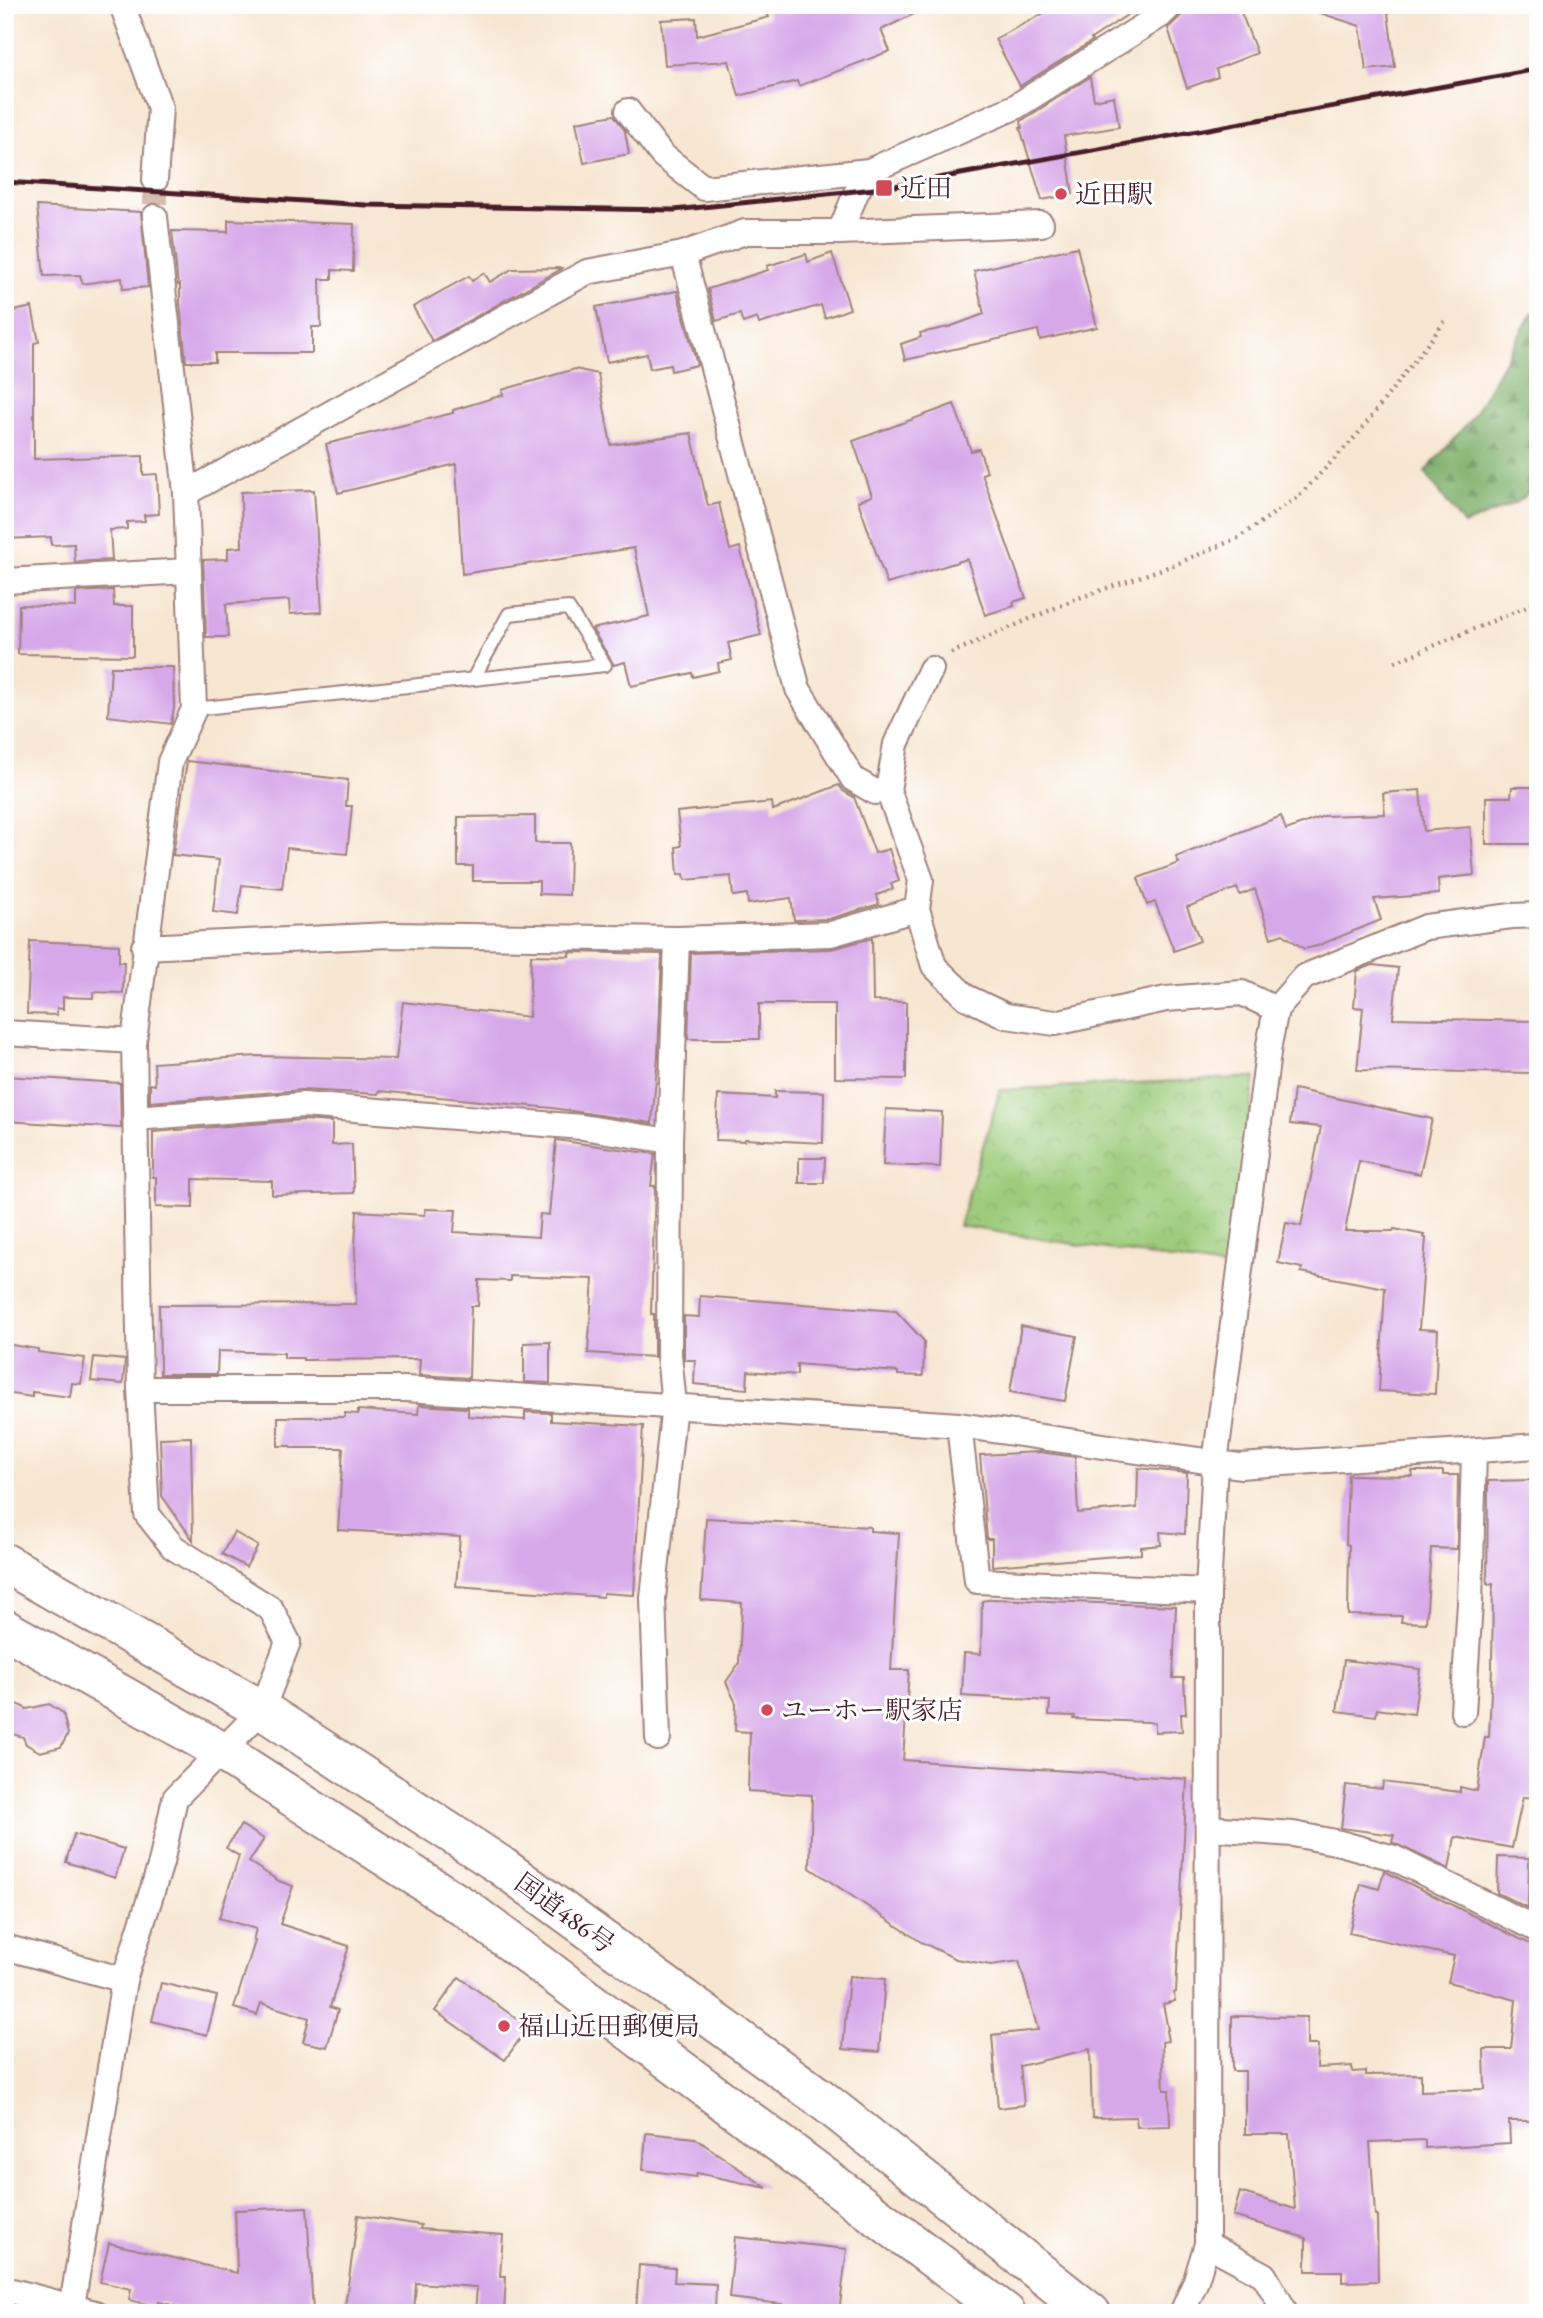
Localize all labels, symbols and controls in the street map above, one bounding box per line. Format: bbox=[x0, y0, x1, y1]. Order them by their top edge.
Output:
place label: 近田 bbox=[900, 171, 952, 205]
place label: 近田駅 bbox=[1075, 177, 1153, 211]
marker: 近田 bbox=[874, 178, 894, 198]
marker: 近田駅 bbox=[1053, 186, 1069, 202]
place label: ユーホー駅家店 bbox=[781, 1693, 963, 1727]
marker: ユーホー駅家店 bbox=[759, 1702, 775, 1718]
street label: 国道486号 bbox=[508, 1865, 622, 1961]
place label: 福山近田郵便局 bbox=[518, 2009, 700, 2043]
marker: 福山近田郵便局 bbox=[496, 2018, 512, 2034]

